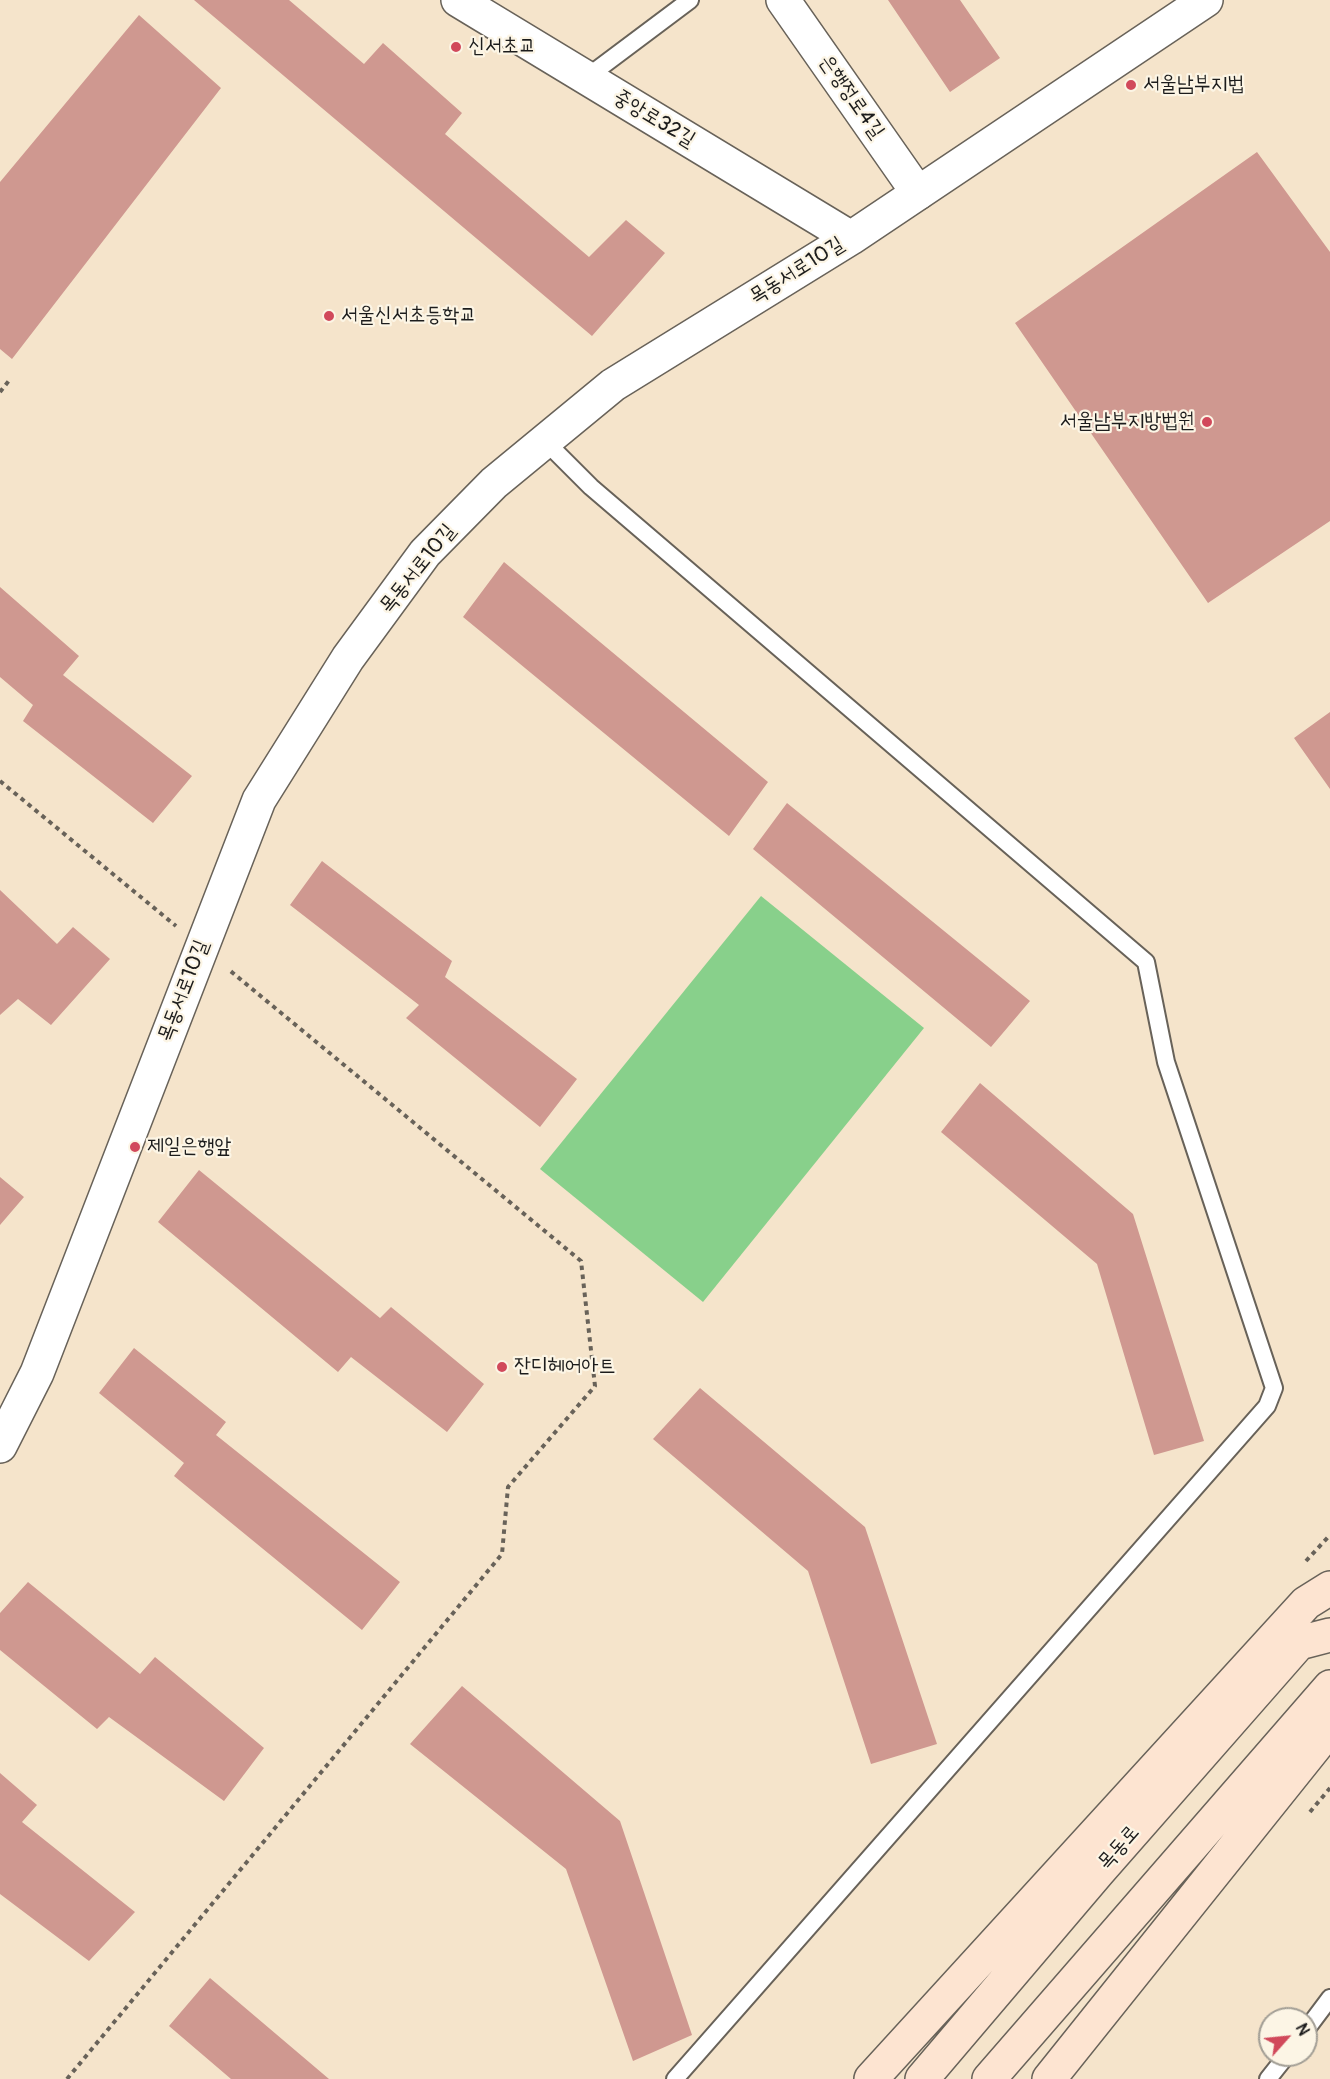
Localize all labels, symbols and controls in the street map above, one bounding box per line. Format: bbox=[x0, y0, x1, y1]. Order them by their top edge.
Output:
place label: 신서초교 bbox=[468, 34, 536, 60]
marker: 신서초교 bbox=[449, 40, 463, 54]
street label: 은행정로4길 bbox=[813, 50, 889, 144]
place label: 서울남부지법 bbox=[1143, 72, 1244, 98]
marker: 서울남부지법 bbox=[1124, 78, 1138, 92]
street label: 중앙로32길 bbox=[608, 85, 700, 153]
street label: 목동서로10길 bbox=[745, 232, 849, 310]
place label: 서울신서초등학교 bbox=[341, 303, 476, 329]
marker: 서울신서초등학교 bbox=[322, 309, 336, 323]
place label: 서울남부지방법원 bbox=[1060, 409, 1195, 435]
marker: 서울남부지방법원 bbox=[1200, 415, 1214, 429]
street label: 목동서로10길 bbox=[375, 519, 461, 619]
street label: 목동서로10길 bbox=[153, 937, 215, 1045]
place label: 제일은행앞 bbox=[147, 1134, 231, 1160]
marker: 제일은행앞 bbox=[128, 1140, 142, 1154]
place label: 잔디헤어아트 bbox=[514, 1354, 615, 1380]
marker: 잔디헤어아트 bbox=[495, 1360, 509, 1374]
street label: 목동로 bbox=[1093, 1821, 1145, 1875]
north arrow bbox=[1258, 2007, 1318, 2067]
text: N bbox=[1291, 2020, 1314, 2039]

